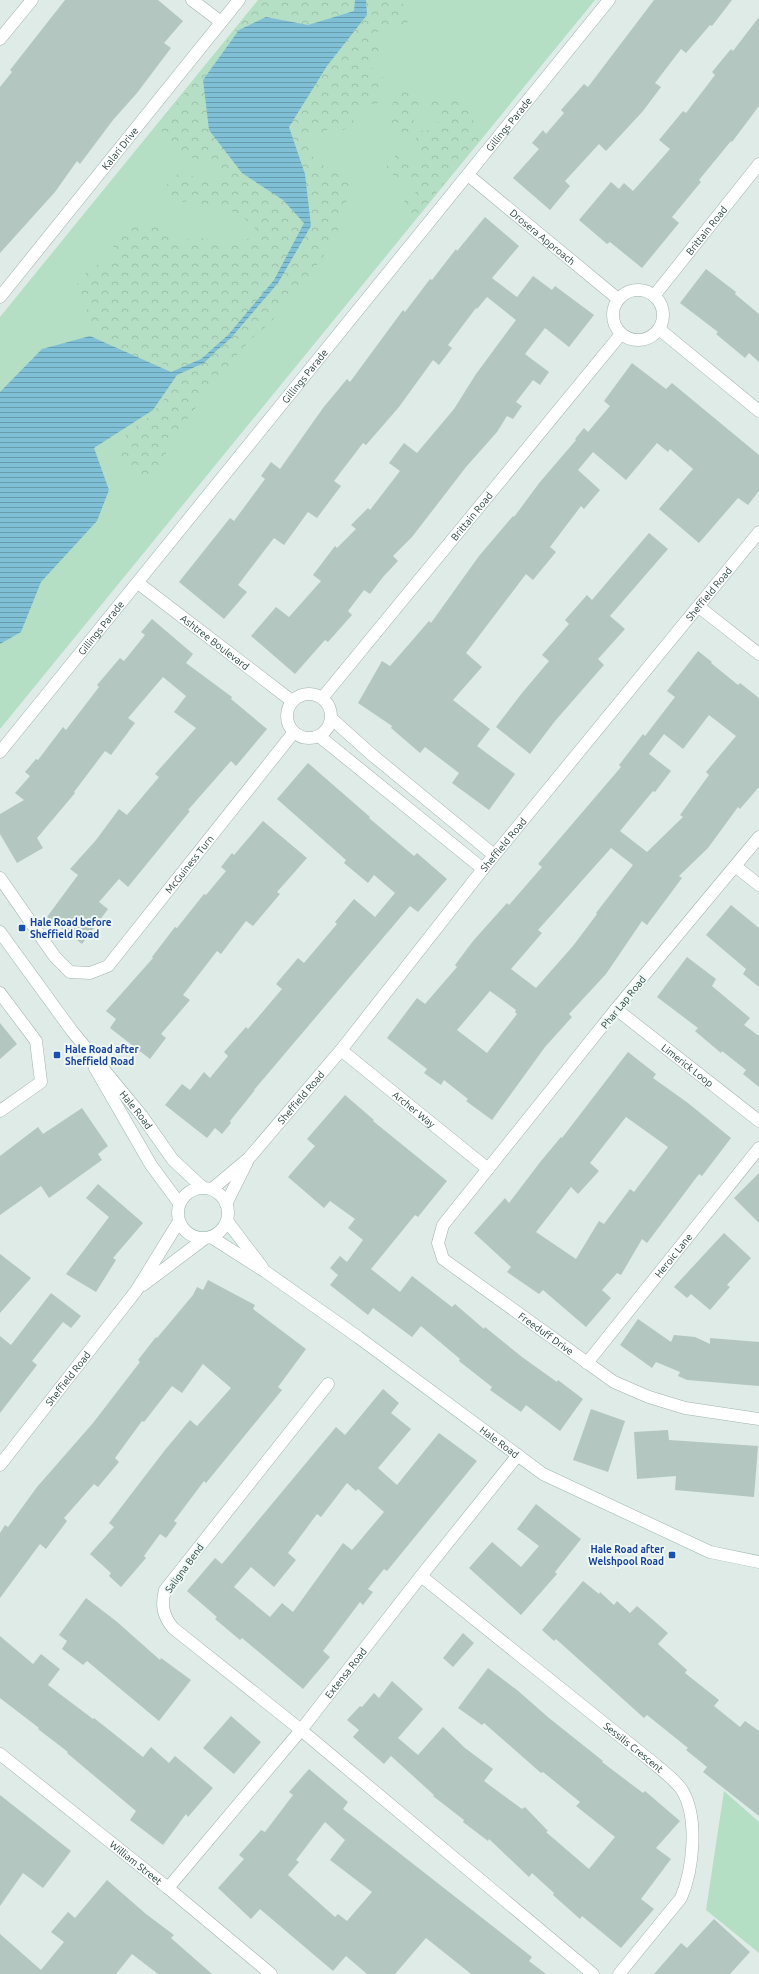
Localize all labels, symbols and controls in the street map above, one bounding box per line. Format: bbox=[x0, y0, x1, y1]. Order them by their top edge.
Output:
street label: Gillings Parade bbox=[484, 95, 534, 154]
street label: Kalari Drive bbox=[100, 125, 140, 172]
street label: Brittain Road bbox=[684, 204, 729, 257]
street label: Drosera Approach bbox=[508, 207, 577, 267]
street label: Gillings Parade bbox=[280, 347, 330, 405]
street label: Brittain Road bbox=[449, 490, 495, 543]
street label: Sheffield Road bbox=[684, 565, 734, 623]
street label: Gillings Parade bbox=[76, 599, 126, 657]
street label: Ashtree Boulevard bbox=[178, 613, 251, 672]
street label: Sheffield Road bbox=[478, 816, 529, 874]
street label: McGuiness Turn bbox=[163, 833, 216, 896]
place label: Hale Road before Sheffield Road bbox=[30, 917, 112, 940]
marker: Hale Road before Sheffield Road bbox=[17, 923, 27, 933]
street label: Phar Lap Road bbox=[599, 974, 648, 1031]
street label: Limerick Loop bbox=[659, 1042, 715, 1089]
place label: Hale Road after Sheffield Road bbox=[65, 1044, 139, 1067]
marker: Hale Road after Sheffield Road bbox=[52, 1050, 62, 1060]
street label: Sheffield Road bbox=[276, 1069, 327, 1126]
street label: Hale Road bbox=[117, 1089, 154, 1131]
street label: Archer Way bbox=[390, 1089, 437, 1130]
street label: Heroic Lane bbox=[653, 1231, 694, 1280]
street label: Freeduff Drive bbox=[516, 1310, 576, 1357]
street label: Sheffield Road bbox=[43, 1349, 93, 1408]
street label: Hale Road bbox=[478, 1424, 521, 1460]
street label: Saligna Bend bbox=[163, 1542, 206, 1595]
place label: Hale Road after Welshpool Road bbox=[588, 1544, 665, 1567]
marker: Hale Road after Welshpool Road bbox=[667, 1550, 677, 1560]
street label: Extensa Road bbox=[323, 1646, 369, 1701]
street label: Sessilis Crescent bbox=[601, 1720, 665, 1775]
street label: William Street bbox=[107, 1839, 164, 1887]

